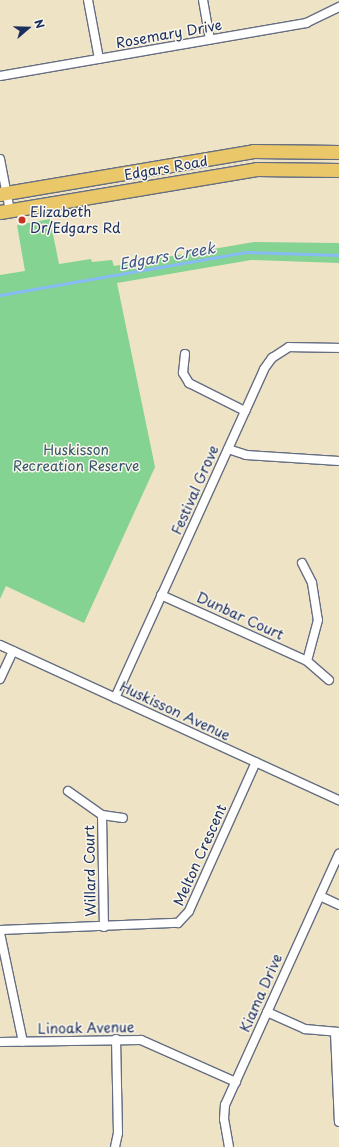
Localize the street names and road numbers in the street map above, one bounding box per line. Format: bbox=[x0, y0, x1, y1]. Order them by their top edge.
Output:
street label: Rosemary Drive bbox=[115, 16, 223, 52]
street label: Edgars Road bbox=[124, 152, 208, 184]
street label: Festival Grove bbox=[168, 443, 222, 537]
street label: Dunbar Court bbox=[193, 588, 287, 644]
street label: Huskisson Avenue bbox=[118, 678, 232, 744]
street label: Melton Crescent bbox=[170, 801, 230, 909]
street label: Willard Court bbox=[81, 825, 99, 917]
street label: Kiama Drive bbox=[236, 951, 286, 1035]
street label: Linoak Avenue bbox=[37, 1019, 135, 1037]

